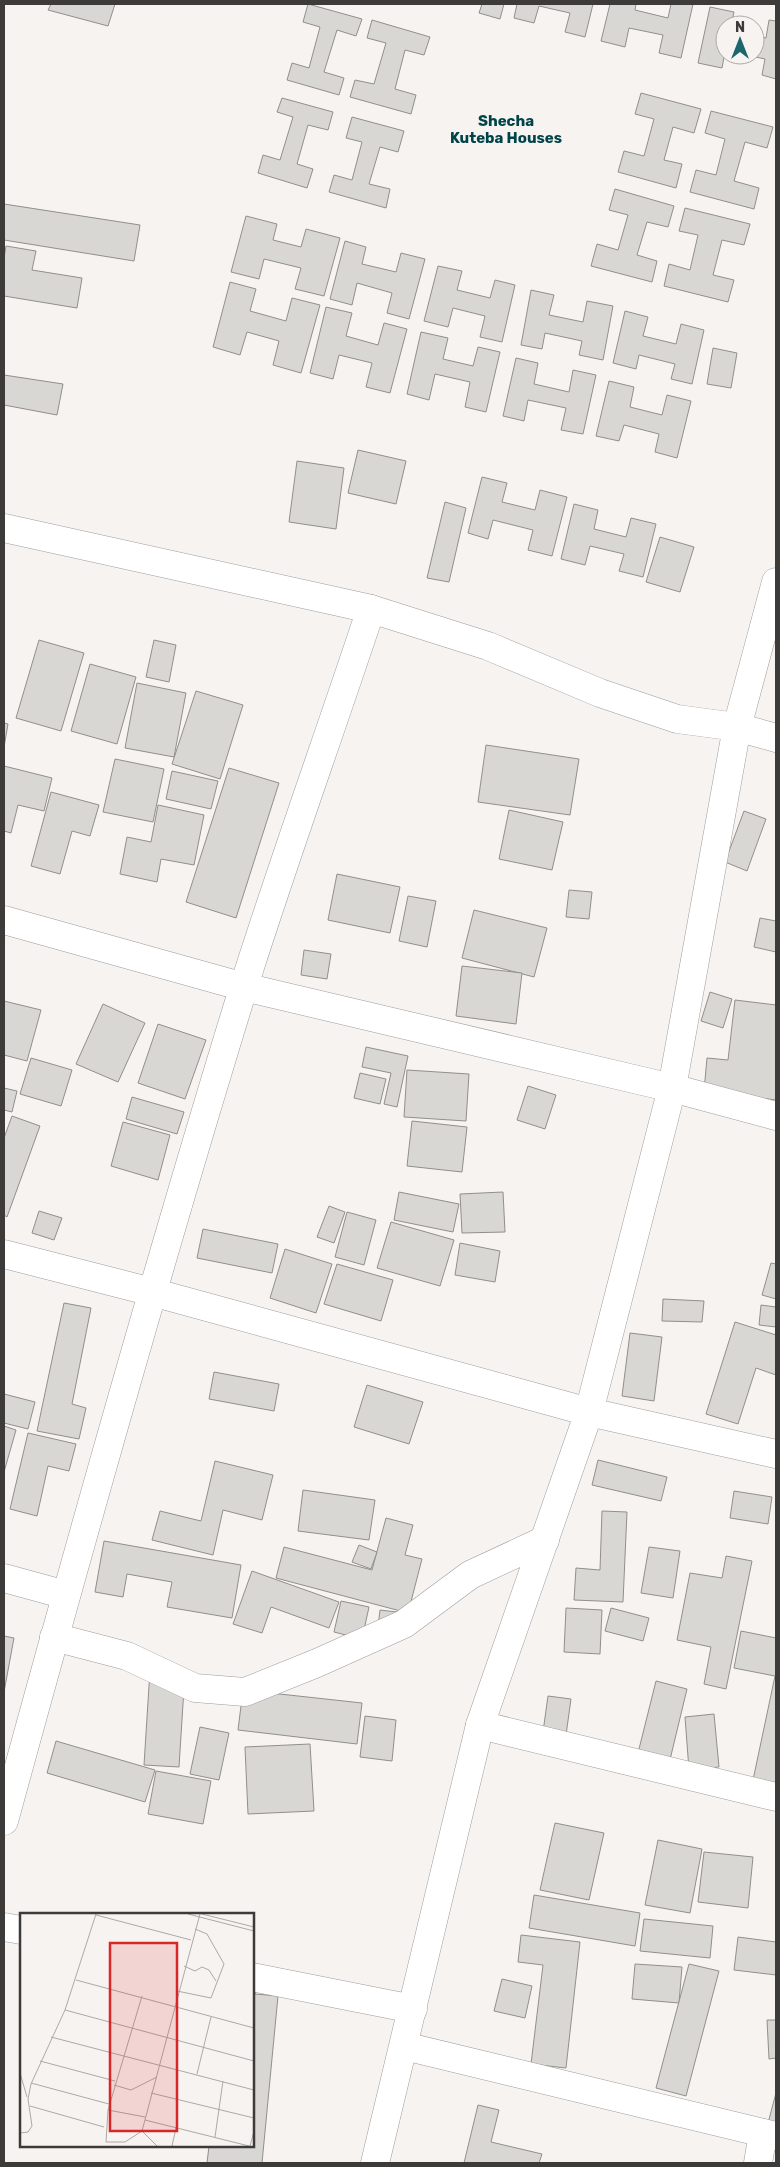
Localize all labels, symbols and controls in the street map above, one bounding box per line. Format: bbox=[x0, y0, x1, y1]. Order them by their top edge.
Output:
north arrow bbox=[715, 15, 765, 65]
text: N bbox=[735, 19, 745, 36]
district label: Shecha Kuteba Houses bbox=[450, 112, 562, 147]
inset map bbox=[20, 1913, 254, 2147]

